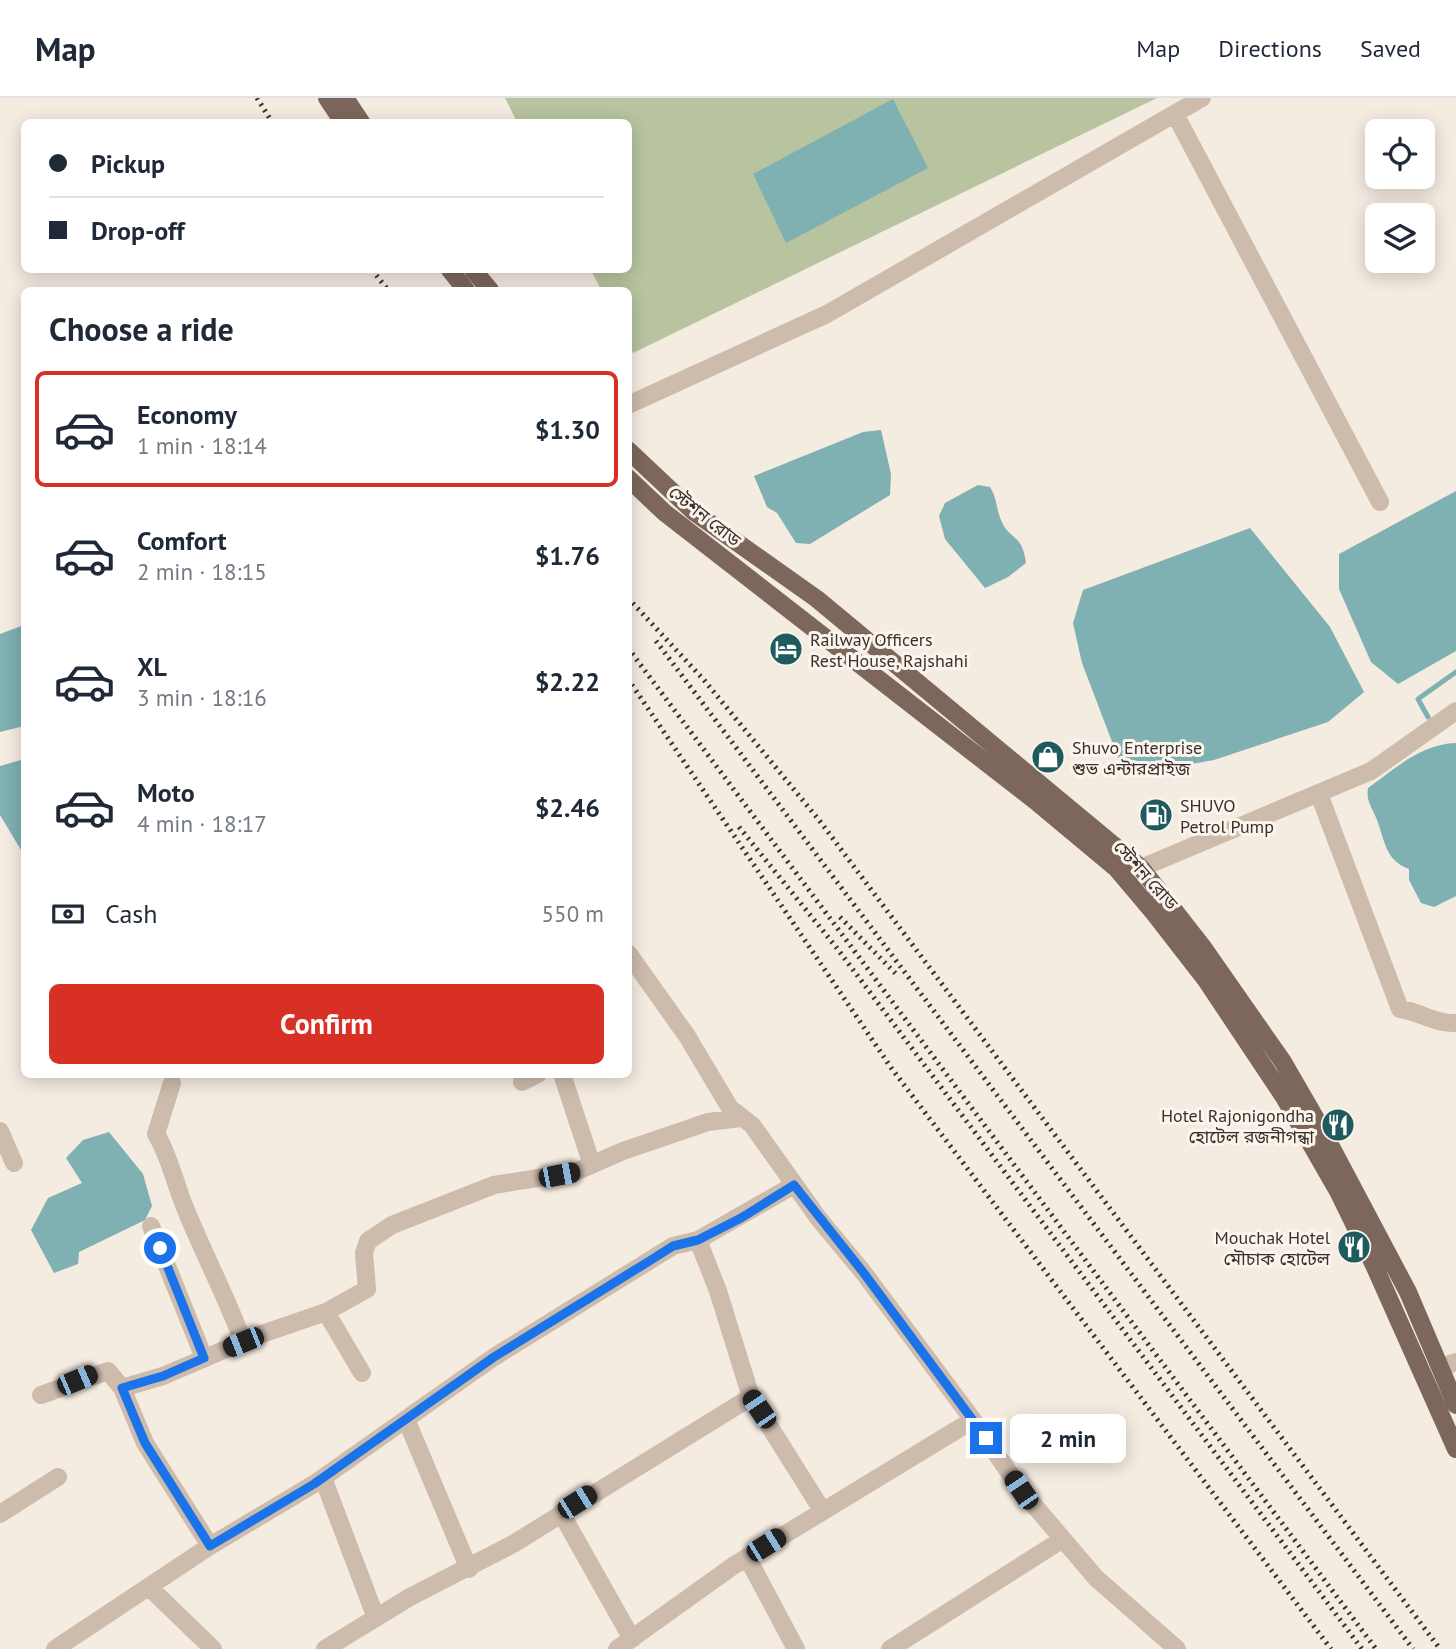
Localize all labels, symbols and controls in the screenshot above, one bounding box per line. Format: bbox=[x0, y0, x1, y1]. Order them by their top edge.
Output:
text: Map bbox=[35, 27, 96, 70]
text: Map bbox=[1136, 33, 1180, 64]
text: Directions bbox=[1218, 33, 1322, 64]
text: Saved bbox=[1360, 33, 1421, 64]
map controls bbox=[1365, 119, 1435, 273]
button: locate bbox=[1365, 119, 1435, 189]
text: Pickup bbox=[91, 147, 165, 180]
button: layers bbox=[1365, 203, 1435, 273]
text: Drop-off bbox=[91, 214, 185, 247]
text: Choose a ride bbox=[49, 308, 234, 350]
icon: car bbox=[53, 398, 116, 461]
text: Economy bbox=[137, 398, 237, 431]
text: $1.30 bbox=[535, 413, 600, 446]
text: 1 min · 18:14 bbox=[137, 431, 267, 460]
street label: স্টেশন রোড bbox=[664, 481, 746, 551]
icon: car bbox=[53, 524, 116, 587]
text: Comfort bbox=[137, 524, 227, 557]
text: $1.76 bbox=[535, 539, 600, 572]
text: 2 min · 18:15 bbox=[137, 557, 267, 586]
place label: Railway Officers Rest House, Rajshahi bbox=[810, 628, 968, 672]
hotel icon: Railway Officers Rest House, Rajshahi bbox=[767, 630, 805, 668]
icon: car bbox=[53, 650, 116, 713]
text: XL bbox=[137, 650, 167, 683]
text: $2.22 bbox=[535, 665, 600, 698]
text: 3 min · 18:16 bbox=[137, 683, 267, 712]
place label: Shuvo Enterprise শুভ এন্টারপ্রাইজ bbox=[1072, 736, 1202, 780]
shop icon: Shuvo Enterprise শুভ এন্টারপ্রাইজ bbox=[1029, 738, 1067, 776]
icon: car bbox=[53, 776, 116, 839]
text: Moto bbox=[137, 776, 195, 809]
text: $2.46 bbox=[535, 791, 600, 824]
place label: SHUVO Petrol Pump bbox=[1180, 794, 1274, 838]
fuel station icon: SHUVO Petrol Pump bbox=[1137, 796, 1175, 834]
text: 4 min · 18:17 bbox=[137, 809, 267, 838]
street label: স্টেশন রোড bbox=[1109, 836, 1183, 915]
icon: cash bbox=[49, 895, 87, 933]
text: Cash bbox=[105, 897, 157, 930]
text: 550 m bbox=[542, 899, 604, 928]
button: Confirm bbox=[49, 984, 604, 1064]
place label: Hotel Rajonigondha হোটেল রজনীগন্ধা bbox=[1161, 1104, 1314, 1148]
restaurant icon: Hotel Rajonigondha হোটেল রজনীগন্ধা bbox=[1319, 1106, 1357, 1144]
car bbox=[537, 1161, 582, 1189]
place label: Mouchak Hotel মৌচাক হোটেল bbox=[1215, 1226, 1331, 1270]
restaurant icon: Mouchak Hotel মৌচাক হোটেল bbox=[1335, 1228, 1373, 1266]
route start bbox=[144, 1232, 176, 1264]
car bbox=[220, 1324, 267, 1360]
car bbox=[54, 1362, 101, 1398]
car bbox=[739, 1386, 780, 1432]
callout: 2 min bbox=[1010, 1414, 1126, 1462]
route end bbox=[970, 1422, 1002, 1454]
text: 2 min bbox=[1040, 1424, 1096, 1453]
car bbox=[1001, 1467, 1042, 1513]
car bbox=[554, 1482, 601, 1522]
car bbox=[743, 1525, 790, 1565]

